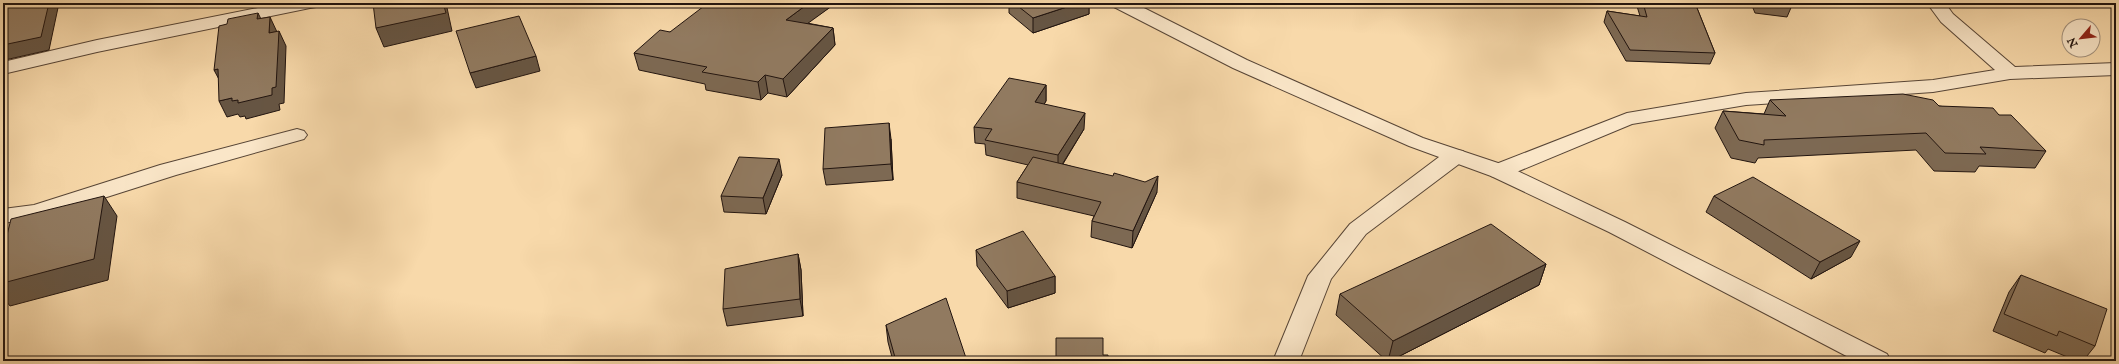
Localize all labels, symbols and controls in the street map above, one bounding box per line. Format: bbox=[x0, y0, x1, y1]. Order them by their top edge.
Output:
north arrow bbox=[2061, 18, 2101, 58]
text: N bbox=[2064, 34, 2082, 51]

